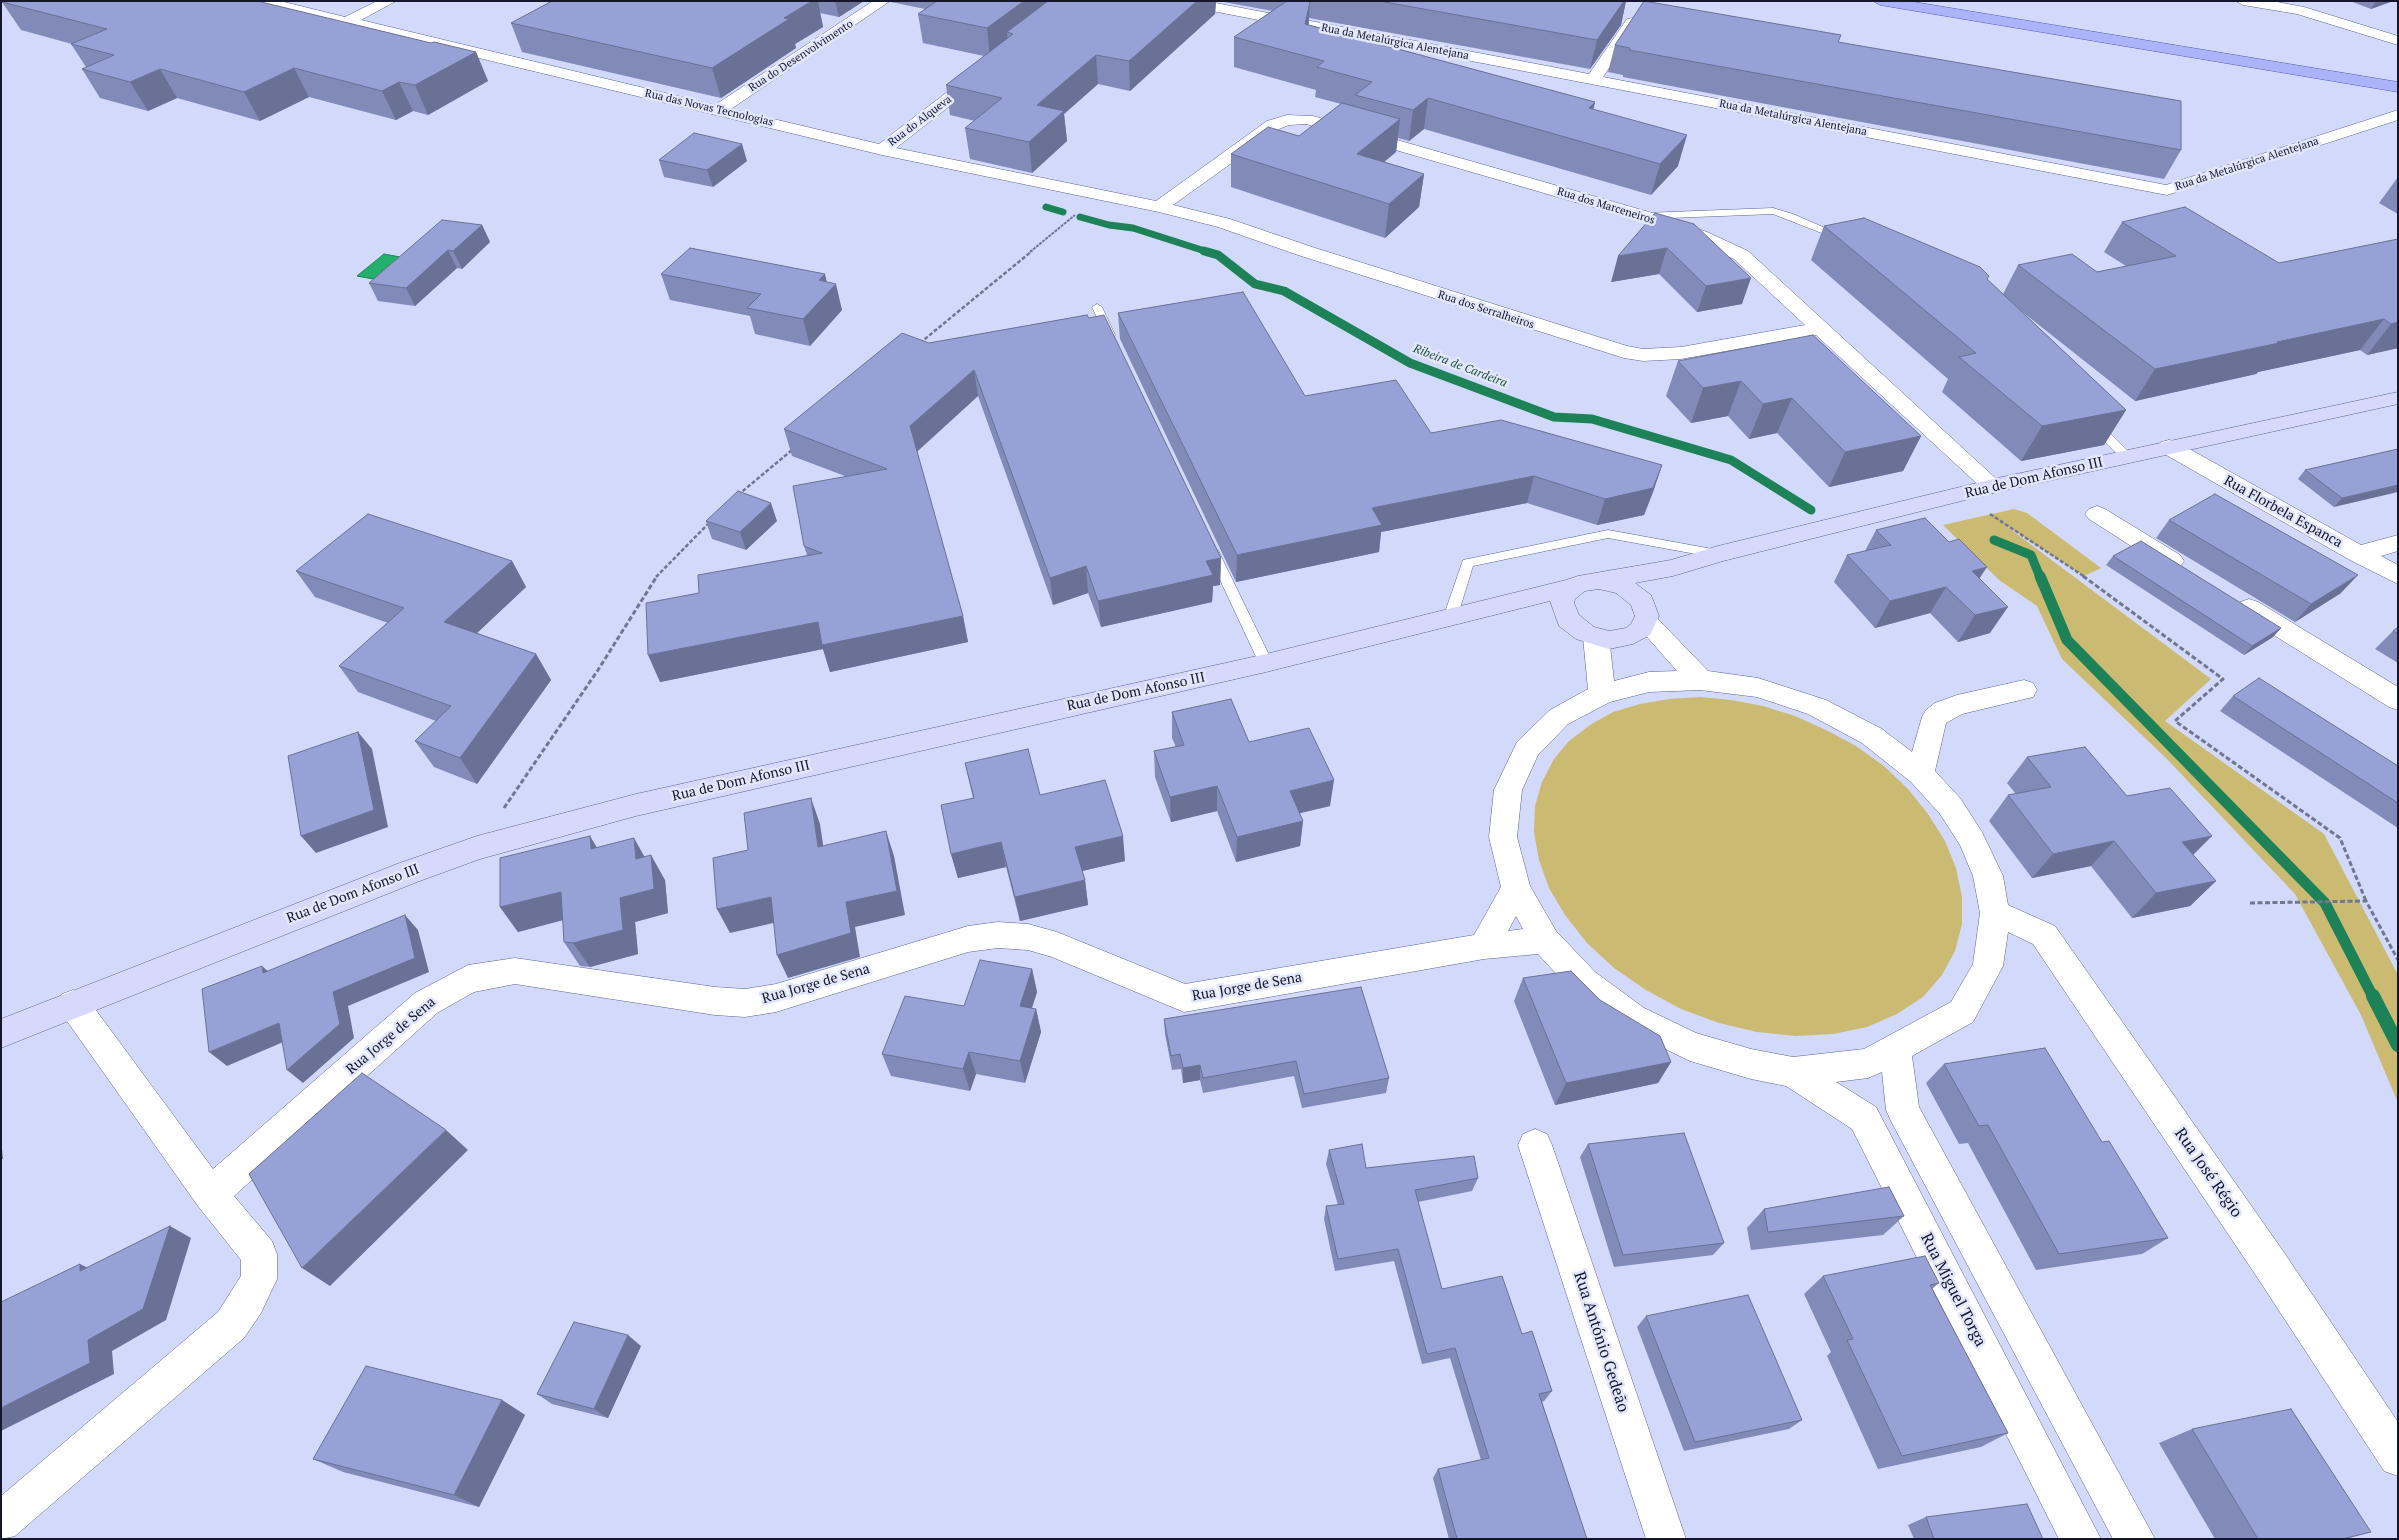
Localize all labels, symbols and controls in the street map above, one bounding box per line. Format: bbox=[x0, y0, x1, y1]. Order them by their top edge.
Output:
street label: Rua do Desenvolvimento bbox=[746, 17, 856, 95]
street label: Rua da Metalúrgica Alentejana bbox=[1320, 21, 1470, 63]
street label: Rua das Novas Tecnologias bbox=[644, 87, 774, 129]
street label: Rua do Alqueva bbox=[886, 93, 954, 149]
street label: Rua da Metalúrgica Alentejana bbox=[1718, 97, 1868, 139]
street label: Rua da Metalúrgica Alentejana bbox=[2174, 135, 2320, 193]
street label: Rua dos Marceneiros bbox=[1556, 185, 1656, 227]
street label: Rua dos Serralheiros bbox=[1436, 288, 1536, 332]
water label: Ribeira de Cardeira bbox=[1411, 341, 1509, 391]
street label: Rua de Dom Afonso III bbox=[1963, 454, 2105, 502]
street label: Rua Florbela Espanca bbox=[2221, 472, 2345, 552]
street label: Rua de Dom Afonso III bbox=[1065, 669, 1207, 715]
street label: Rua de Dom Afonso III bbox=[670, 757, 812, 805]
street label: Rua de Dom Afonso III bbox=[284, 861, 422, 927]
street label: Rua Jorge de Sena bbox=[760, 961, 872, 1007]
street label: Rua Jorge de Sena bbox=[1191, 969, 1303, 1005]
street label: Rua Jorge de Sena bbox=[343, 994, 439, 1078]
street label: Rua José Régio bbox=[2170, 1125, 2246, 1221]
street label: Rua Miguel Torga bbox=[1916, 1230, 1990, 1350]
street label: Rua António Gedeão bbox=[1569, 1269, 1633, 1415]

